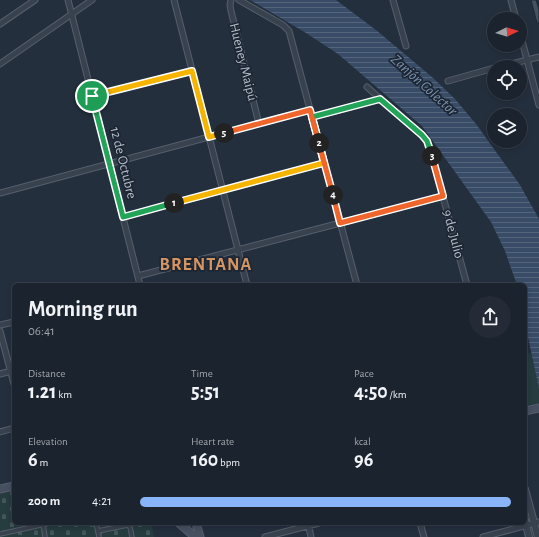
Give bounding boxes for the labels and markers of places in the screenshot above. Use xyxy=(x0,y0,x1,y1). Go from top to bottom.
pin xyxy=(75,79,109,113)
pin: 5 xyxy=(214,123,234,143)
pin: 2 xyxy=(309,133,329,153)
pin: 3 xyxy=(422,146,442,166)
pin: 4 xyxy=(323,185,343,205)
pin: 1 xyxy=(164,193,184,213)

